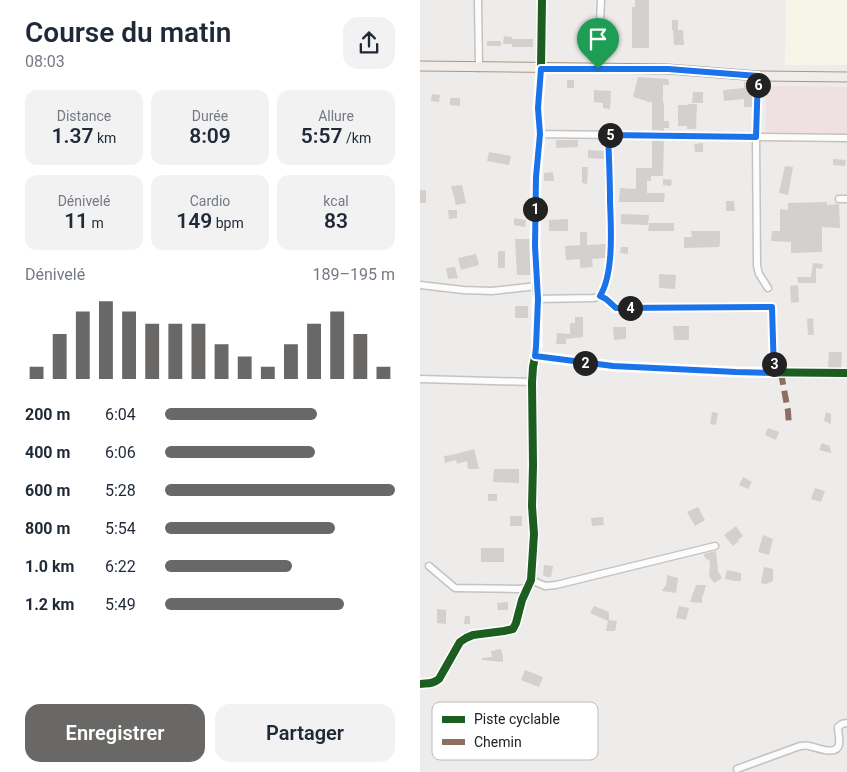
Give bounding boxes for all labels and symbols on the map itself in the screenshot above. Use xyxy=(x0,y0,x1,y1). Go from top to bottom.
pin xyxy=(577,18,619,69)
pin: 6 xyxy=(746,72,770,98)
pin: 5 xyxy=(598,122,622,148)
pin: 1 xyxy=(522,196,548,222)
pin: 4 xyxy=(618,296,642,320)
pin: 2 xyxy=(572,350,598,376)
pin: 3 xyxy=(762,352,786,376)
legend xyxy=(432,702,598,760)
text: Piste cyclable xyxy=(474,711,560,727)
text: Chemin xyxy=(474,734,522,750)

